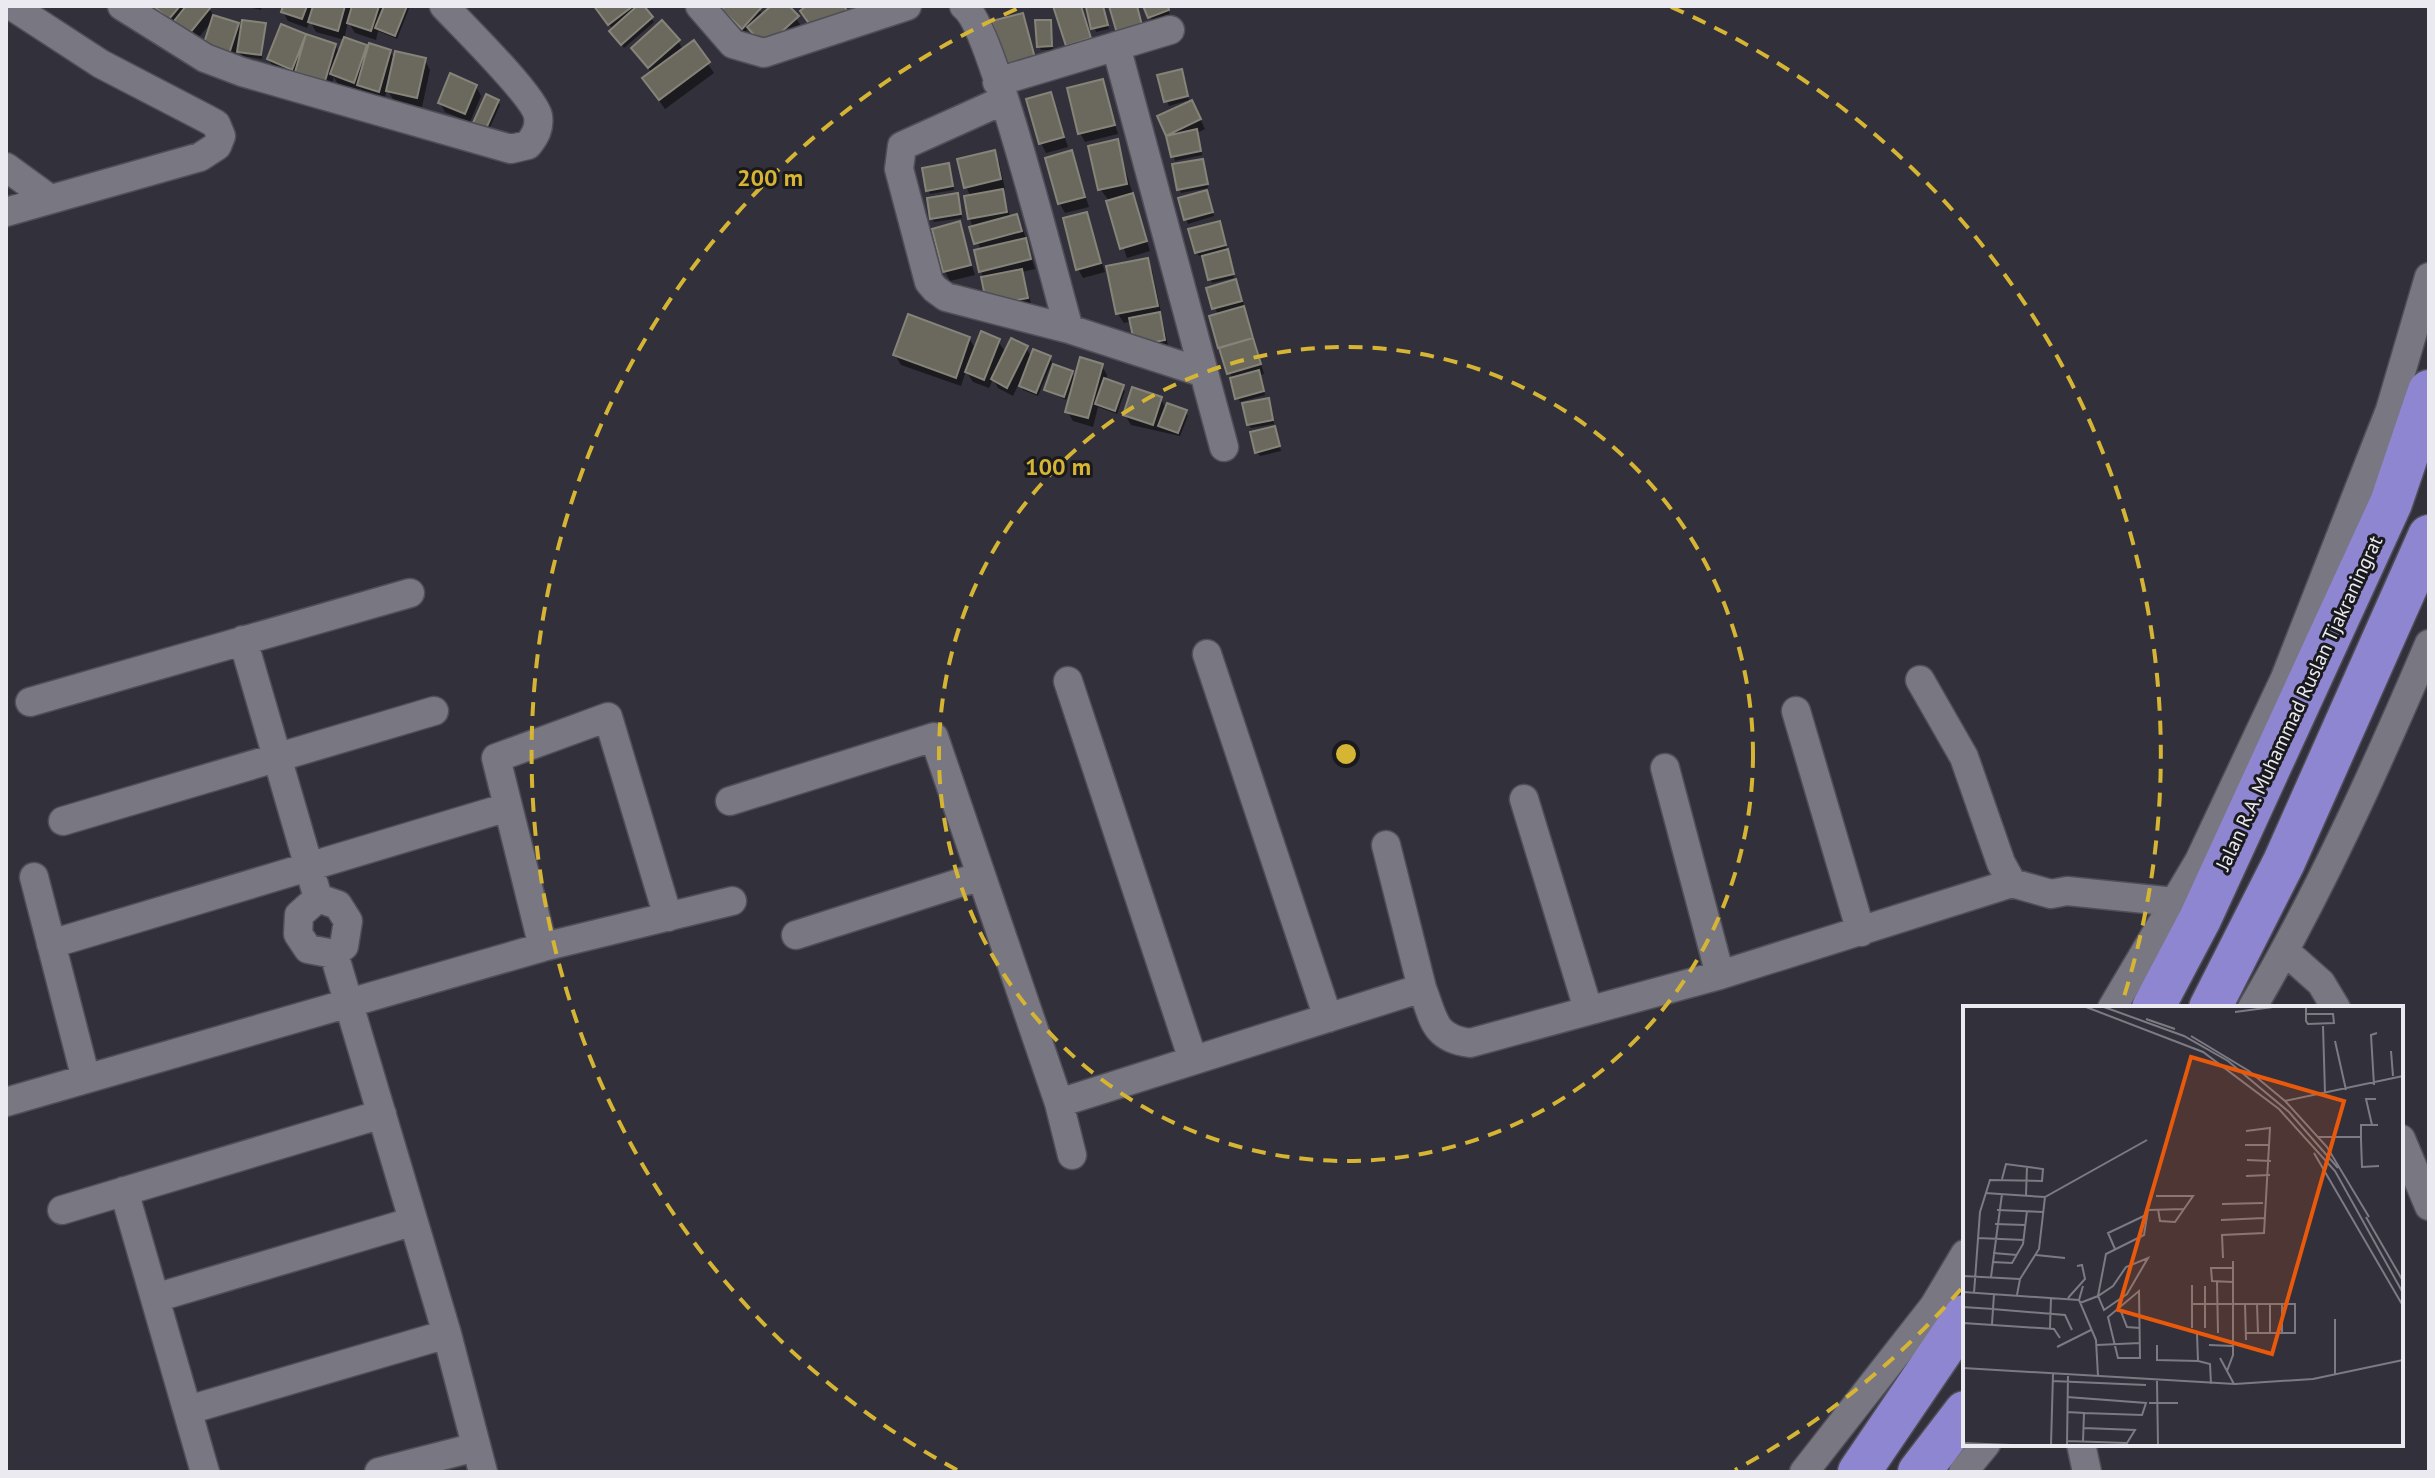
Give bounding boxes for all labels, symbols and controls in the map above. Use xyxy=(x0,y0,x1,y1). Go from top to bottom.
text: 200 m xyxy=(737,162,803,193)
text: 100 m xyxy=(1025,451,1091,482)
street label: Jalan R.A. Muhammad Ruslan Tjakraningrat xyxy=(2209,531,2388,876)
centre of rings xyxy=(1332,740,1360,768)
inset map xyxy=(1963,1006,2403,1446)

